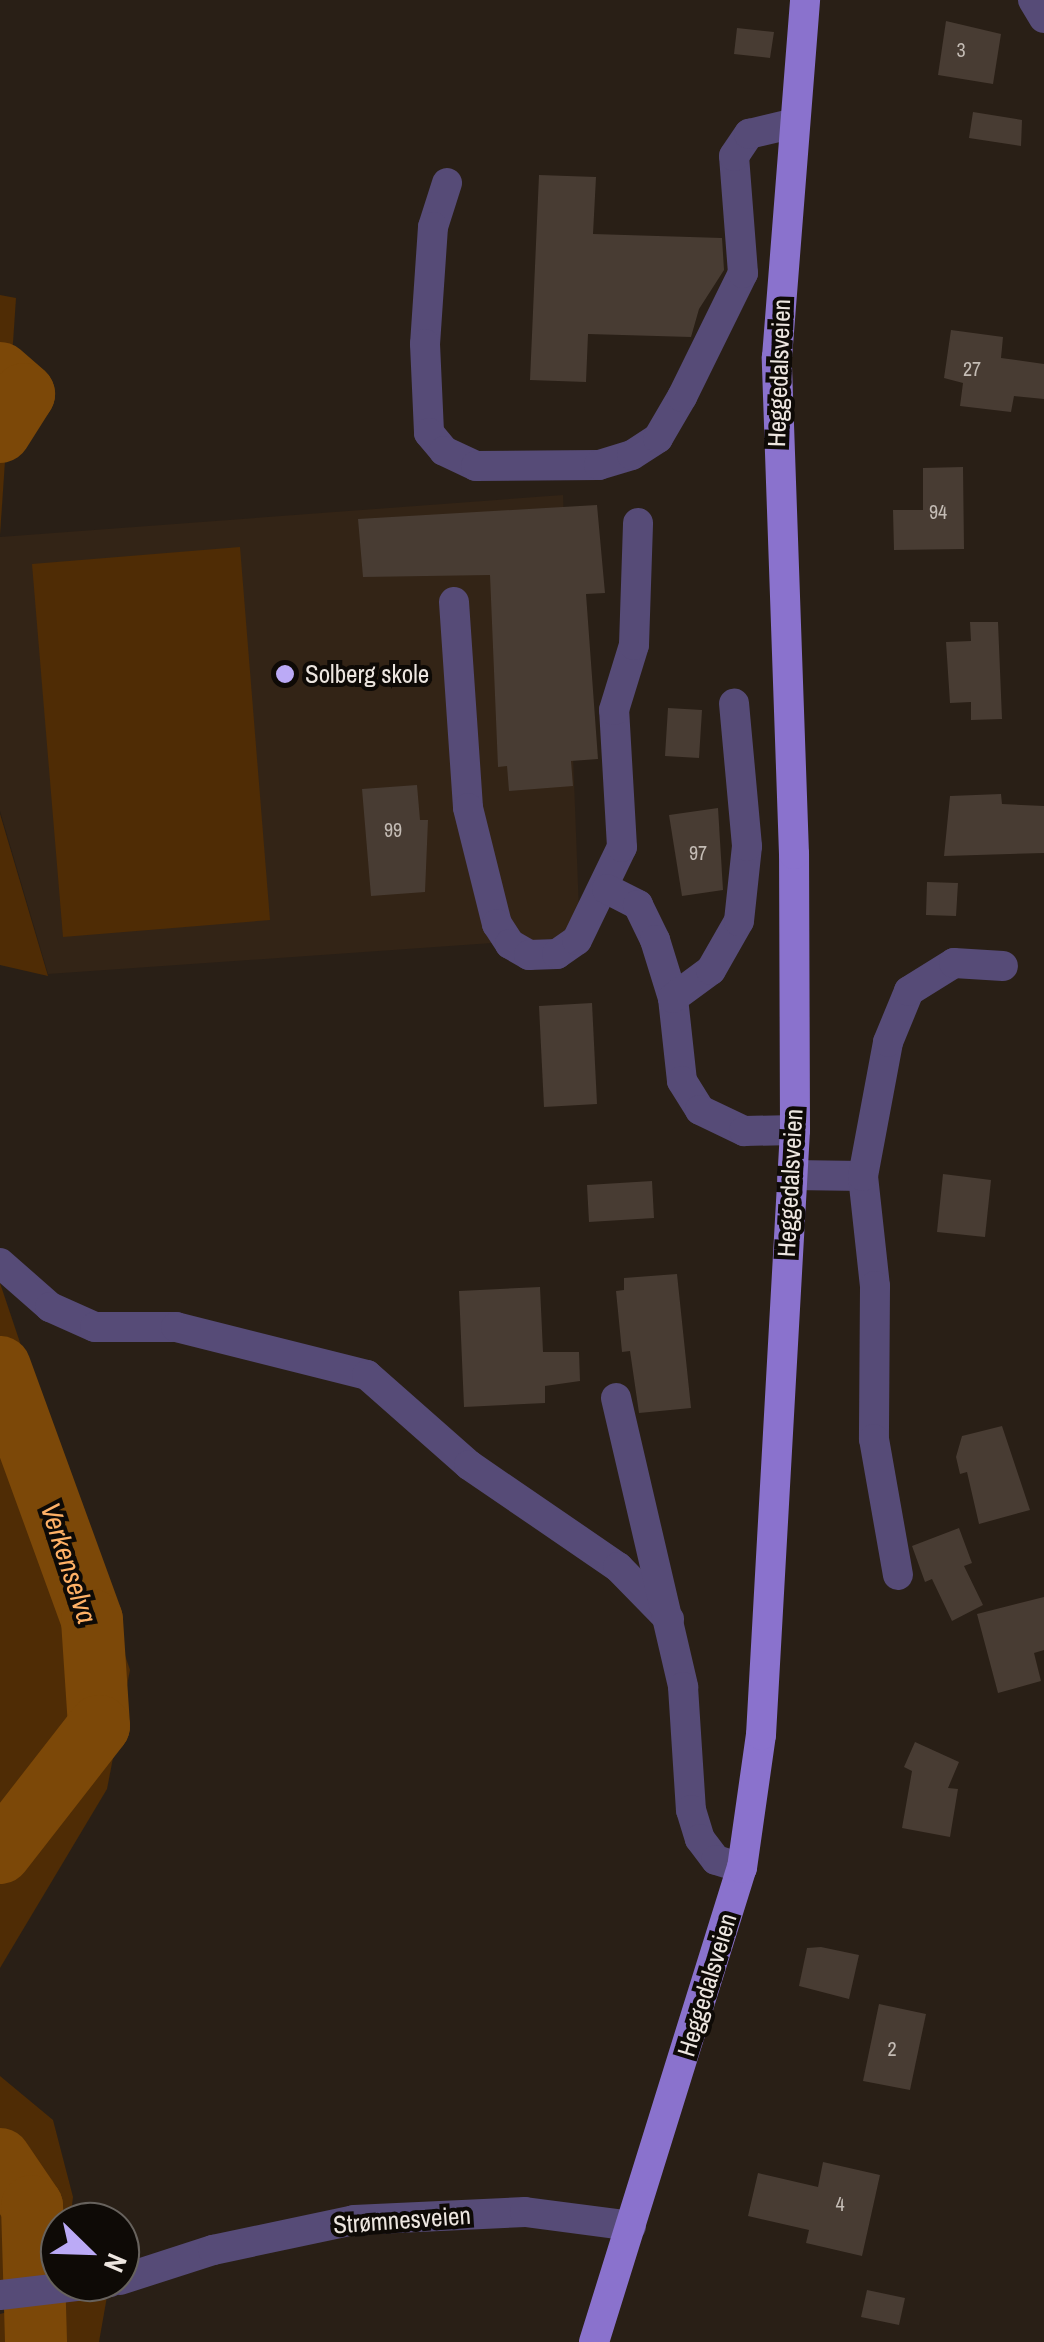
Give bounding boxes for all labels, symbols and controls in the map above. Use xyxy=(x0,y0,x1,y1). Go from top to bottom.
house number: 3 xyxy=(956,37,966,61)
street label: Heggedalsveien xyxy=(761,298,797,448)
house number: 27 xyxy=(963,356,981,380)
house number: 94 xyxy=(929,499,947,523)
place label: Solberg skole xyxy=(305,659,429,689)
marker: Solberg skole xyxy=(274,663,296,685)
house number: 99 xyxy=(384,817,402,841)
house number: 97 xyxy=(689,840,707,864)
street label: Heggedalsveien xyxy=(771,1108,809,1258)
water label: Verkenselva xyxy=(34,1498,104,1628)
street label: Heggedalsveien xyxy=(671,1910,743,2060)
house number: 2 xyxy=(887,2036,897,2060)
house number: 4 xyxy=(835,2191,845,2215)
street label: Strømnesveien xyxy=(332,2200,472,2240)
north arrow xyxy=(40,2202,140,2302)
text: N xyxy=(95,2248,137,2278)

